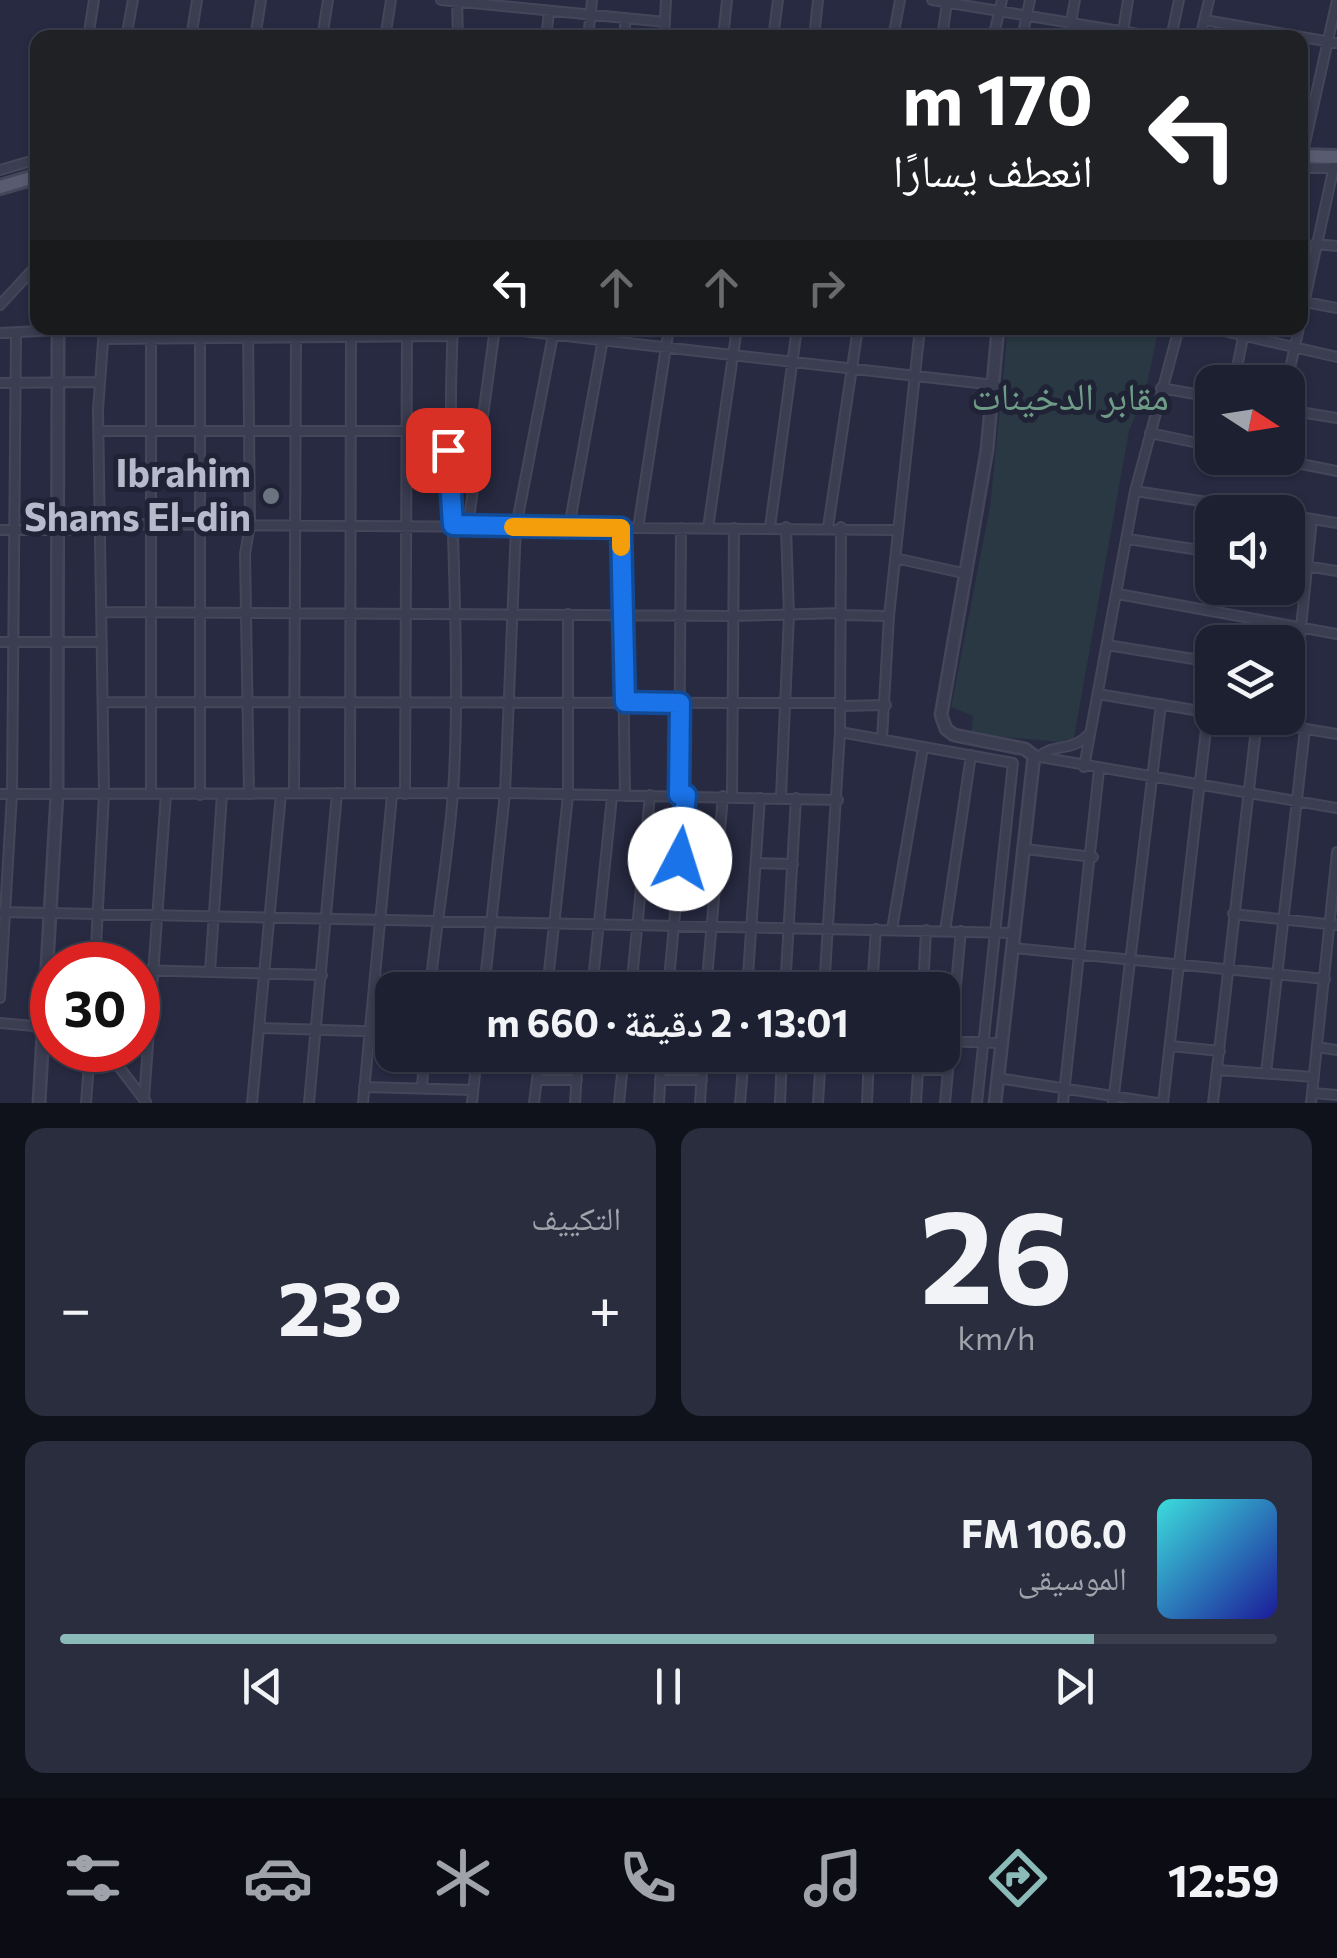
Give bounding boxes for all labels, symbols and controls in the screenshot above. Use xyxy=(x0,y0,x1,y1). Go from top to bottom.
text: 170 m xyxy=(902,54,1093,139)
icon: left xyxy=(1128,70,1258,200)
text: انعطف يسارًا xyxy=(893,141,1093,196)
icon: left xyxy=(484,260,539,315)
icon: ahead xyxy=(589,260,644,315)
icon: ahead xyxy=(694,260,749,315)
icon: right xyxy=(799,260,854,315)
north arrow xyxy=(1195,365,1305,475)
map controls xyxy=(1195,365,1305,735)
park label: مقابر الدخينات xyxy=(971,371,1169,418)
pin xyxy=(406,408,491,493)
icon: arrive xyxy=(421,423,476,478)
place label: Ibrahim Shams El-din xyxy=(24,448,251,539)
marker: Ibrahim Shams El-din xyxy=(260,485,282,507)
button: sound xyxy=(1195,495,1305,605)
button: layers xyxy=(1195,625,1305,735)
position arrow xyxy=(628,807,732,911)
speed limit sign: 30 xyxy=(30,942,160,1072)
text: 13:01 · 2 دقيقة · 660 m xyxy=(486,998,849,1045)
text: 26 xyxy=(920,1172,1073,1331)
text: التكييف xyxy=(531,1197,621,1237)
text: 23° xyxy=(278,1260,402,1351)
text: − xyxy=(60,1273,91,1340)
text: + xyxy=(589,1273,621,1340)
text: km/h xyxy=(958,1317,1035,1357)
text: 106.0 FM xyxy=(961,1509,1127,1556)
text: الموسيقى xyxy=(1017,1557,1127,1597)
icon: previous xyxy=(235,1659,290,1714)
icon: pause xyxy=(641,1659,696,1714)
icon: next xyxy=(1047,1659,1102,1714)
icon: filters xyxy=(58,1843,128,1913)
icon: car xyxy=(243,1843,313,1913)
icon: climate xyxy=(428,1843,498,1913)
icon: phone xyxy=(613,1843,683,1913)
icon: music xyxy=(798,1843,868,1913)
icon: directions xyxy=(983,1843,1053,1913)
text: 12:59 xyxy=(1168,1851,1280,1906)

